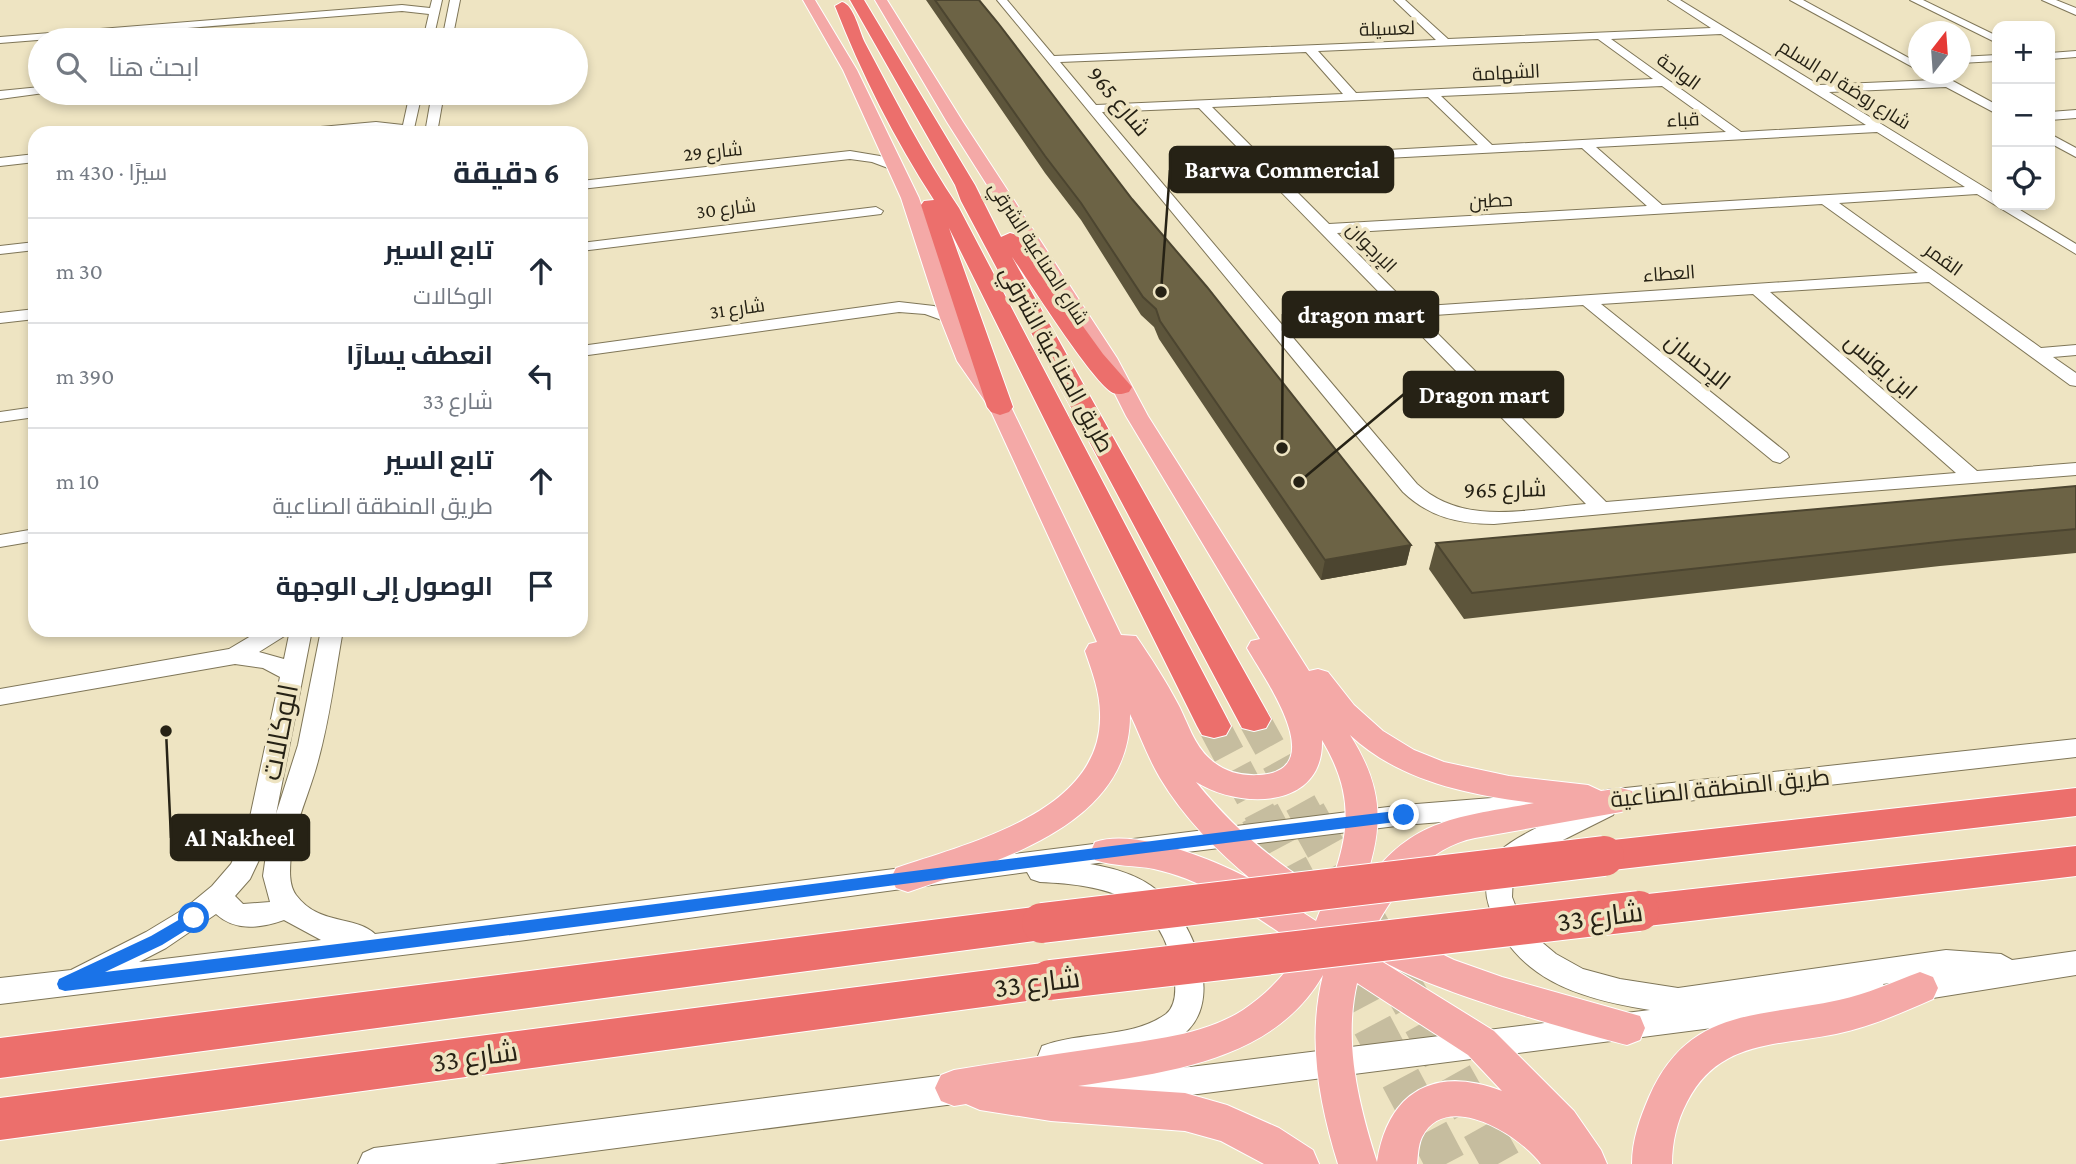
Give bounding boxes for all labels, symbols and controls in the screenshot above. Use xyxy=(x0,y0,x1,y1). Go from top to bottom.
street label: لعسيلة xyxy=(1359,17,1415,40)
north arrow xyxy=(1908,21,1971,84)
map controls xyxy=(1992,21,2055,210)
button: + xyxy=(1992,21,2055,84)
search box xyxy=(28,28,588,105)
street label: شارع روضة ام السلم xyxy=(1773,35,1915,136)
icon: search xyxy=(52,48,90,86)
street label: الواحة xyxy=(1653,49,1704,95)
text: ابحث هنا xyxy=(108,53,200,82)
street label: الشهامة xyxy=(1472,60,1541,86)
street label: شارع 965 xyxy=(1080,61,1156,143)
button: − xyxy=(1992,84,2055,147)
street label: قباء xyxy=(1666,108,1700,131)
street label: شارع 29 xyxy=(683,138,744,168)
callout: Barwa Commercial xyxy=(1170,147,1393,192)
button: locate xyxy=(1992,147,2055,210)
text: 6 دقيقة xyxy=(453,156,560,189)
text: Barwa Commercial xyxy=(1185,156,1379,183)
text: سيرًا · 430 m xyxy=(56,159,167,185)
street label: شارع الصناعية الشرقي xyxy=(981,178,1093,331)
street label: حطين xyxy=(1469,189,1513,213)
street label: شارع 30 xyxy=(695,194,758,226)
street label: الإرجوان xyxy=(1342,218,1401,277)
text: تابع السير xyxy=(385,236,493,265)
street label: القمر xyxy=(1920,238,1966,281)
icon: ahead xyxy=(522,252,560,290)
text: 30 m xyxy=(56,258,103,284)
street label: طريق الصناعية الشرقي xyxy=(991,261,1119,459)
street label: العطاء xyxy=(1642,261,1696,286)
text: الوكالات xyxy=(413,283,493,309)
callout: dragon mart xyxy=(1283,292,1438,337)
street label: شارع 31 xyxy=(708,294,767,326)
text: dragon mart xyxy=(1297,301,1425,328)
street label: الإحسان xyxy=(1659,327,1736,396)
street label: ابن يونس xyxy=(1839,328,1922,405)
text: انعطف يسارًا xyxy=(346,341,493,370)
icon: left xyxy=(522,357,560,395)
text: 390 m xyxy=(56,363,114,389)
callout: Dragon mart xyxy=(1404,372,1563,417)
text: Dragon mart xyxy=(1419,381,1550,408)
text: شارع 33 xyxy=(422,388,493,414)
text: تابع السير xyxy=(385,446,493,475)
icon: ahead xyxy=(522,462,560,500)
text: 10 m xyxy=(56,468,99,494)
street label: شارع 965 xyxy=(1463,475,1547,506)
text: طريق المنطقة الصناعية xyxy=(272,493,493,519)
icon: arrive xyxy=(522,567,560,605)
text: الوصول إلى الوجهة xyxy=(276,572,493,601)
street label: الوكالات xyxy=(255,681,304,783)
street label: طريق المنطقة الصناعية xyxy=(1609,764,1831,813)
route end xyxy=(1388,799,1419,830)
callout: Al Nakheel xyxy=(171,815,309,860)
text: Al Nakheel xyxy=(184,824,295,851)
street label: شارع 33 xyxy=(1556,896,1645,940)
route start xyxy=(178,902,209,933)
street label: شارع 33 xyxy=(993,962,1082,1006)
street label: شارع 33 xyxy=(430,1035,520,1081)

